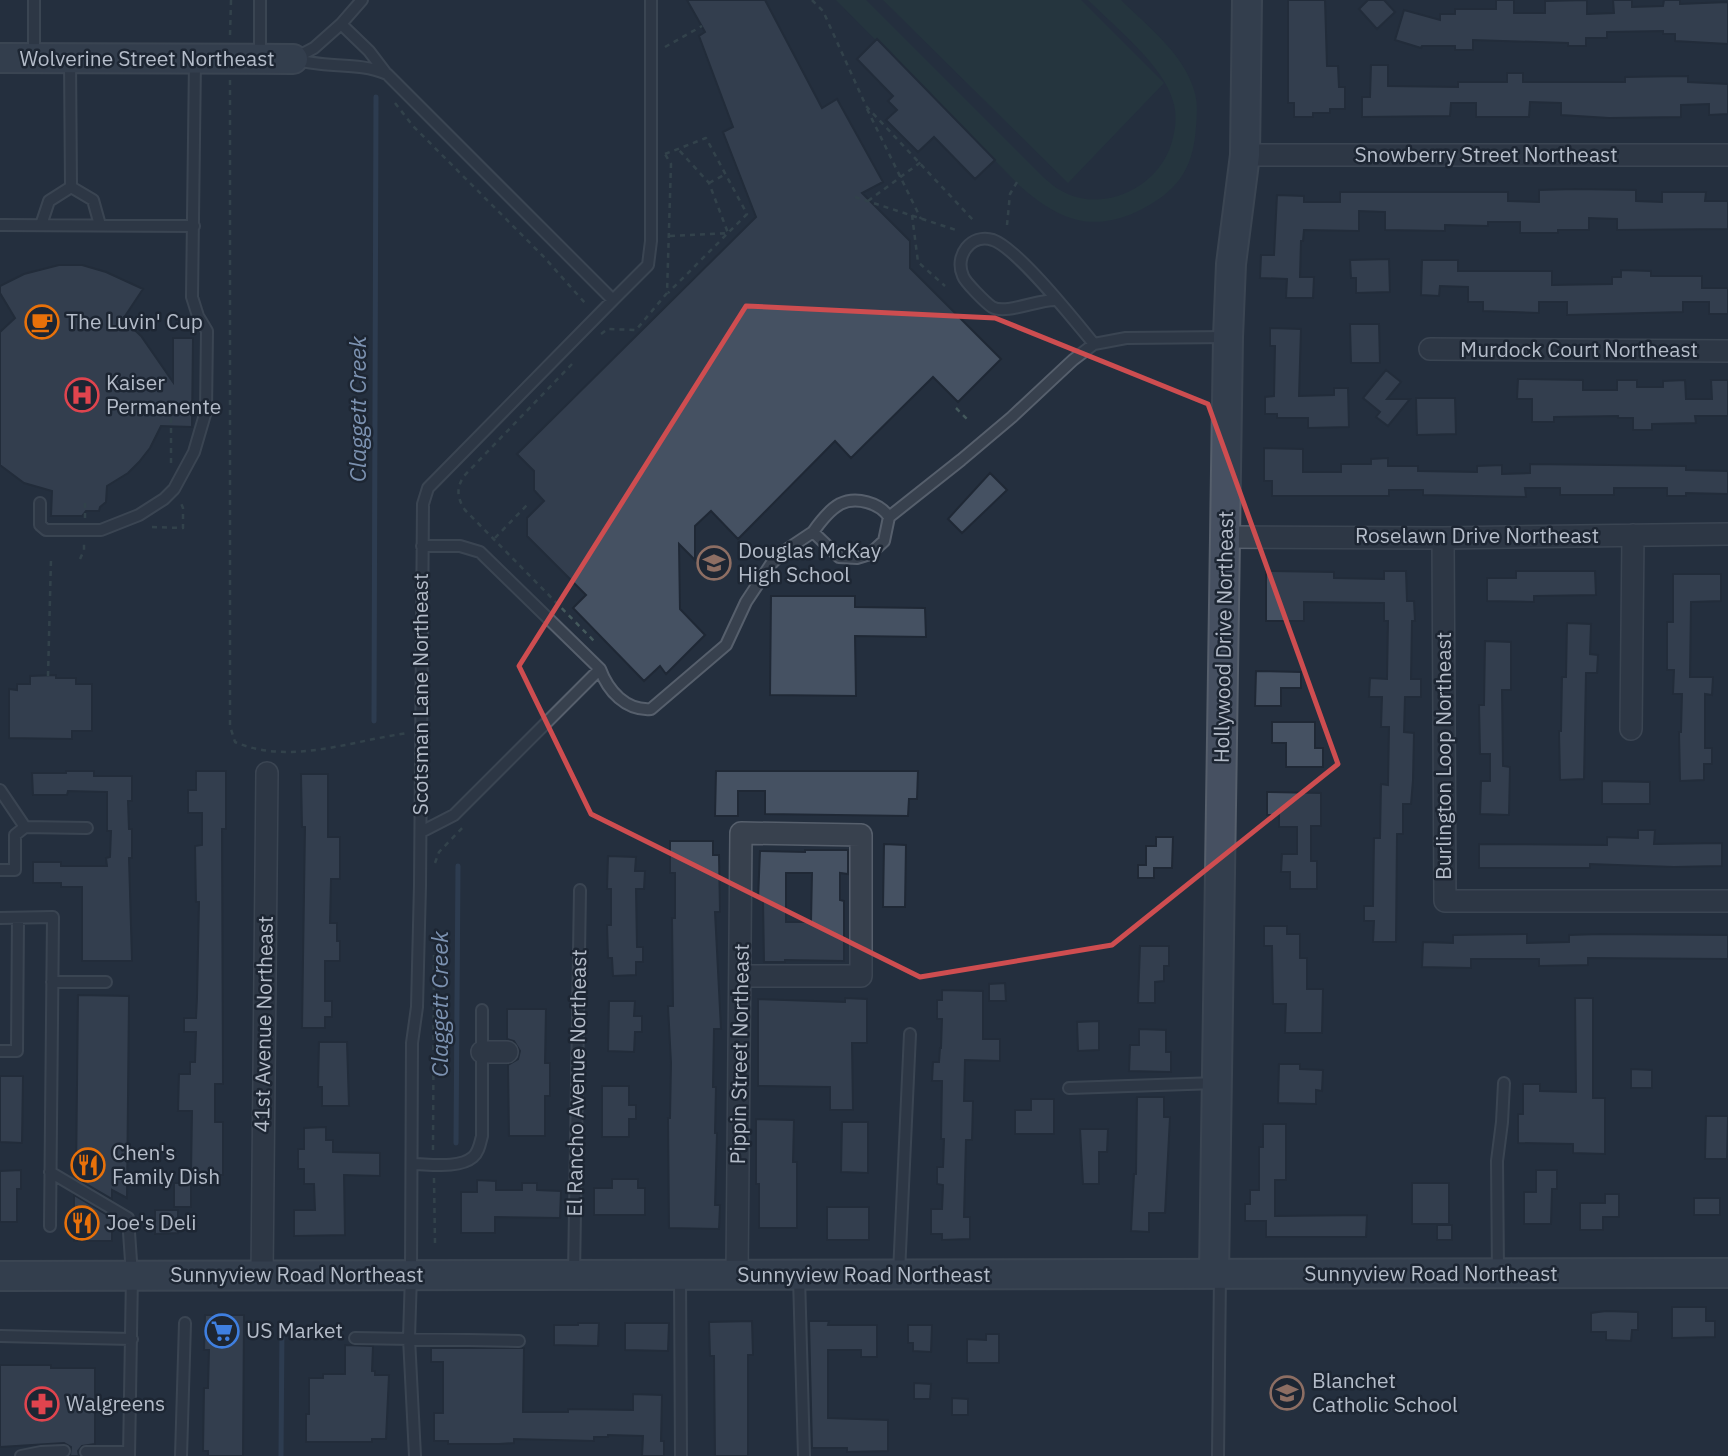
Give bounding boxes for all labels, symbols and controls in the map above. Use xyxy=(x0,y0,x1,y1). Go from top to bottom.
street label: Wolverine Street Northeast xyxy=(19,44,275,72)
street label: Snowberry Street Northeast xyxy=(1354,140,1618,168)
cafe icon: The Luvin' Cup xyxy=(23,303,61,341)
place label: The Luvin' Cup xyxy=(66,307,203,335)
water label: Claggett Creek xyxy=(342,335,372,482)
street label: Murdock Court Northeast xyxy=(1460,335,1698,363)
place label: Kaiser Permanente xyxy=(106,368,221,420)
hospital icon: Kaiser Permanente xyxy=(63,376,101,414)
street label: Hollywood Drive Northeast xyxy=(1207,511,1239,763)
street label: Roselawn Drive Northeast xyxy=(1355,521,1599,549)
place label: Douglas McKay High School xyxy=(738,536,882,588)
school or university icon: Douglas McKay High School xyxy=(695,544,733,582)
street label: Scotsman Lane Northeast xyxy=(406,573,434,815)
street label: Burlington Loop Northeast xyxy=(1429,632,1457,880)
street label: 41st Avenue Northeast xyxy=(247,915,279,1132)
water label: Claggett Creek xyxy=(424,930,454,1077)
street label: Pippin Street Northeast xyxy=(723,943,755,1165)
street label: El Rancho Avenue Northeast xyxy=(560,949,592,1217)
place label: Chen's Family Dish xyxy=(112,1138,220,1190)
restaurant icon: Chen's Family Dish xyxy=(69,1146,107,1184)
restaurant icon: Joe's Deli xyxy=(63,1204,101,1242)
place label: Joe's Deli xyxy=(106,1208,196,1236)
street label: Sunnyview Road Northeast xyxy=(1304,1259,1558,1287)
street label: Sunnyview Road Northeast xyxy=(170,1260,424,1288)
street label: Sunnyview Road Northeast xyxy=(737,1260,991,1288)
supermarket icon: US Market xyxy=(203,1312,241,1350)
place label: US Market xyxy=(246,1316,343,1344)
place label: Blanchet Catholic School xyxy=(1312,1366,1458,1418)
school or university icon: Blanchet Catholic School xyxy=(1268,1374,1306,1412)
pharmacy icon: Walgreens xyxy=(23,1385,61,1423)
place label: Walgreens xyxy=(66,1389,165,1417)

